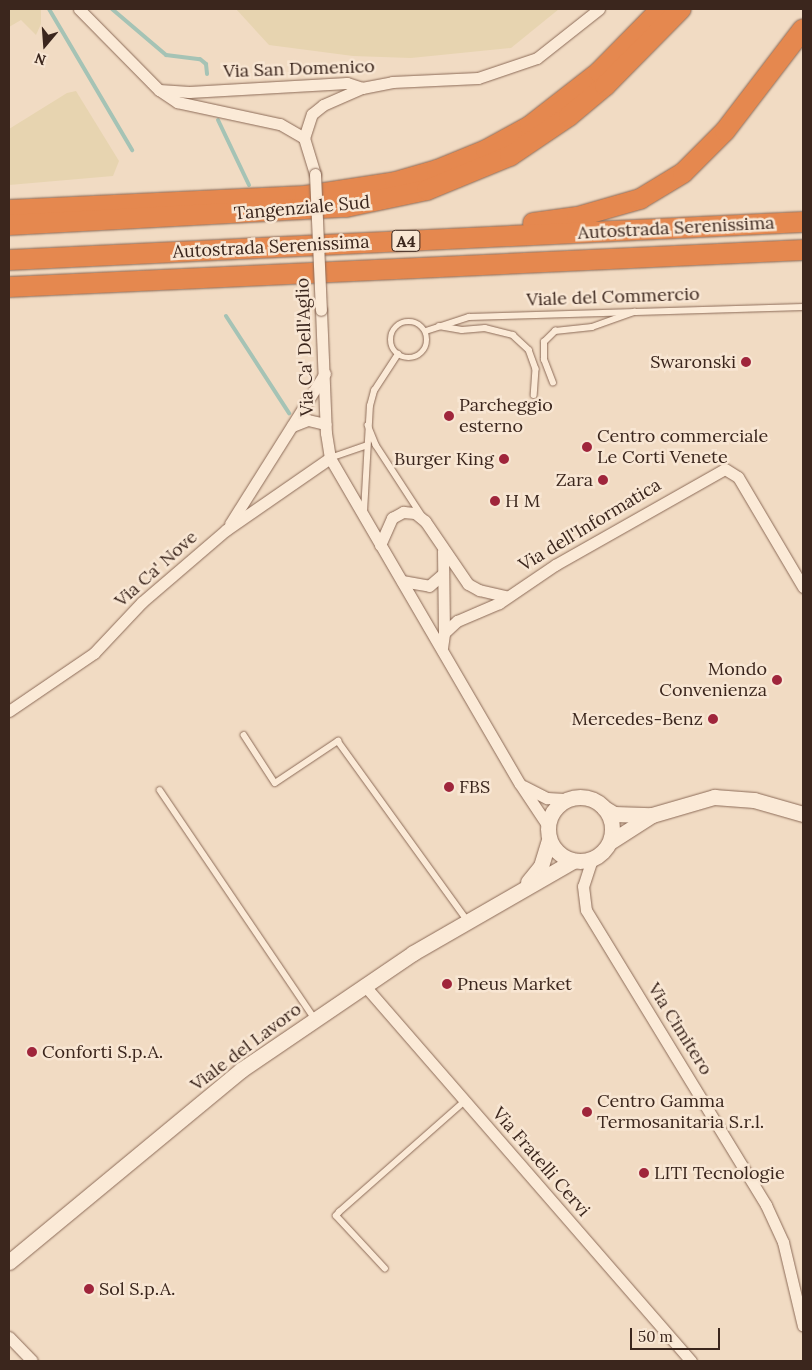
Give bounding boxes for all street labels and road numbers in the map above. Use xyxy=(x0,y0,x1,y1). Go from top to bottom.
street label: Via San Domenico xyxy=(223,56,375,82)
street label: Tangenziale Sud xyxy=(233,191,371,225)
street label: Autostrada Serenissima xyxy=(577,212,775,244)
road number: A4 xyxy=(391,228,421,255)
street label: Autostrada Serenissima xyxy=(172,231,370,263)
street label: Via Ca' Dell'Aglio xyxy=(292,277,318,417)
street label: Viale del Commercio xyxy=(526,283,700,311)
street label: Via dell'Informatica xyxy=(515,474,665,576)
street label: Via Ca' Nove xyxy=(110,526,202,612)
street label: Via Cimitero xyxy=(643,979,717,1079)
street label: Viale del Lavoro xyxy=(186,998,306,1096)
street label: Via Fratelli Cervi xyxy=(488,1103,594,1221)

